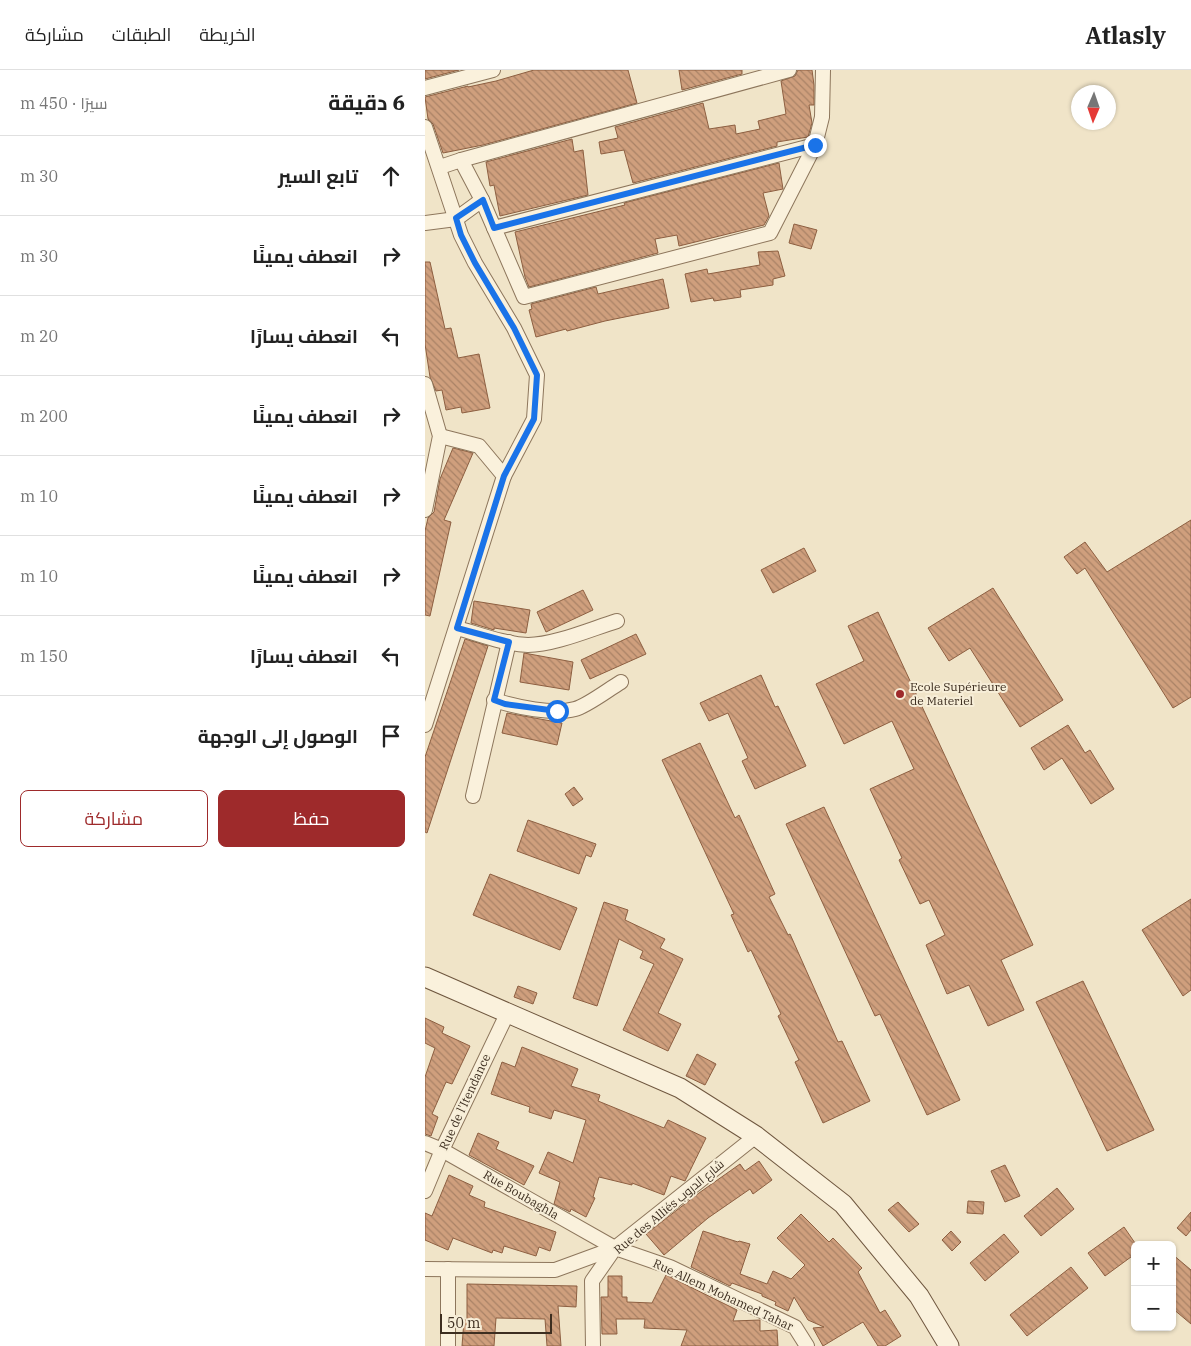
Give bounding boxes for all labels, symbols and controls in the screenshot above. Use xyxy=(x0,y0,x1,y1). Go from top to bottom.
text: Atlasly xyxy=(1085,19,1166,51)
text: مشاركة xyxy=(25,23,84,46)
text: الطبقات xyxy=(112,23,171,46)
text: الخريطة xyxy=(199,23,256,46)
north arrow xyxy=(1071,85,1116,130)
text: 6 دقيقة xyxy=(328,88,405,116)
text: سيرًا · 450 m xyxy=(20,93,107,113)
route end xyxy=(804,134,827,157)
icon: ahead xyxy=(377,162,405,190)
text: تابع السير xyxy=(278,164,358,188)
text: 30 m xyxy=(20,166,58,186)
icon: right xyxy=(377,242,405,270)
text: انعطف يمينًا xyxy=(252,244,358,268)
text: 30 m xyxy=(20,246,58,266)
icon: left xyxy=(377,322,405,350)
text: انعطف يسارًا xyxy=(250,324,358,348)
text: 20 m xyxy=(20,326,58,346)
icon: right xyxy=(377,402,405,430)
text: انعطف يمينًا xyxy=(252,404,358,428)
text: 200 m xyxy=(20,406,68,426)
icon: right xyxy=(377,482,405,510)
text: انعطف يمينًا xyxy=(252,484,358,508)
text: 10 m xyxy=(20,486,58,506)
icon: right xyxy=(377,562,405,590)
text: انعطف يمينًا xyxy=(252,564,358,588)
text: 10 m xyxy=(20,566,58,586)
icon: left xyxy=(377,642,405,670)
text: انعطف يسارًا xyxy=(250,644,358,668)
text: 150 m xyxy=(20,646,68,666)
place label: Ecole Supérieure de Materiel xyxy=(910,679,1006,708)
marker: Ecole Supérieure de Materiel xyxy=(894,688,906,700)
route start xyxy=(546,700,569,723)
icon: arrive xyxy=(377,722,405,750)
text: الوصول إلى الوجهة xyxy=(198,724,358,748)
button: مشاركة xyxy=(20,790,208,847)
button: حفظ xyxy=(218,790,405,847)
street label: Rue de l'Itendance xyxy=(436,1051,493,1152)
street label: Rue des Alliés شارع الدروب xyxy=(610,1156,728,1258)
street label: Rue Boubaghla xyxy=(481,1167,562,1222)
map controls xyxy=(1131,1241,1176,1331)
button: + xyxy=(1131,1241,1176,1286)
street label: Rue Allem Mohamed Tahar xyxy=(651,1255,796,1334)
button: − xyxy=(1131,1286,1176,1331)
scale bar xyxy=(440,1311,553,1334)
text: 50 m xyxy=(447,1314,480,1332)

